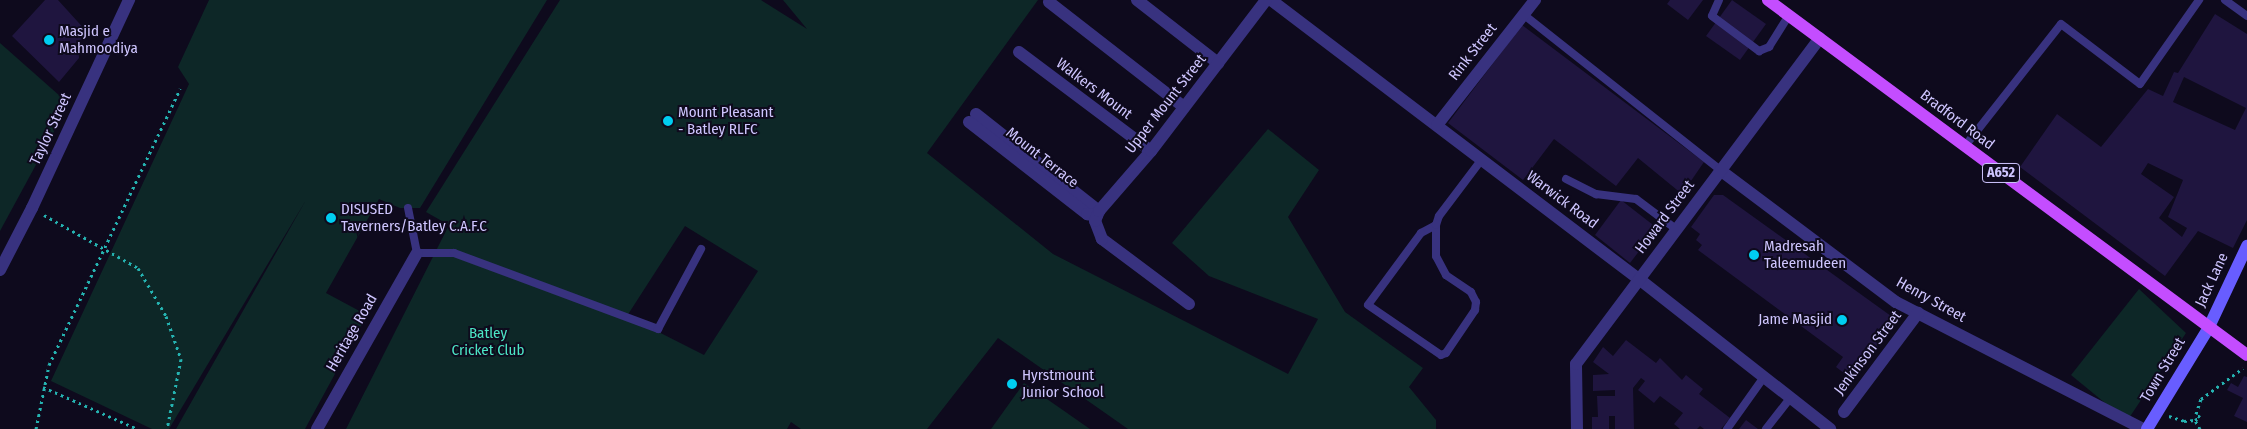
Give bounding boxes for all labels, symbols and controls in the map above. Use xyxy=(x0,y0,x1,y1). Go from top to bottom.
street label: Rink Street xyxy=(1445,20,1501,84)
place label: Masjid e Mahmoodiya xyxy=(59,22,138,57)
marker: Masjid e Mahmoodiya xyxy=(43,34,55,46)
street label: Upper Mount Street xyxy=(1122,51,1210,157)
street label: Walkers Mount xyxy=(1052,55,1136,123)
street label: Bradford Road xyxy=(1916,86,1998,154)
street label: Taylor Street xyxy=(26,90,76,168)
place label: Mount Pleasant - Batley RLFC xyxy=(678,103,773,138)
marker: Mount Pleasant - Batley RLFC xyxy=(662,115,674,127)
street label: Mount Terrace xyxy=(1002,124,1082,192)
road number: A652 xyxy=(1981,162,2021,184)
street label: Warwick Road xyxy=(1523,167,1601,233)
street label: Howard Street xyxy=(1632,177,1698,257)
place label: DISUSED Taverners/Batley C.A.F.C xyxy=(341,200,487,235)
marker: DISUSED Taverners/Batley C.A.F.C xyxy=(325,212,337,224)
place label: Madresah Taleemudeen xyxy=(1764,237,1846,272)
marker: Madresah Taleemudeen xyxy=(1748,249,1760,261)
street label: Jack Lane xyxy=(2192,250,2232,310)
street label: Henry Street xyxy=(1893,274,1969,326)
street label: Heritage Road xyxy=(323,291,381,375)
street label: Jenkinson Street xyxy=(1831,307,1905,399)
place label: Jame Masjid xyxy=(1758,311,1832,329)
marker: Jame Masjid xyxy=(1836,314,1848,326)
park label: Batley Cricket Club xyxy=(452,324,524,359)
street label: Town Street xyxy=(2137,334,2189,406)
place label: Hyrstmount Junior School xyxy=(1022,366,1104,401)
marker: Hyrstmount Junior School xyxy=(1006,378,1018,390)

